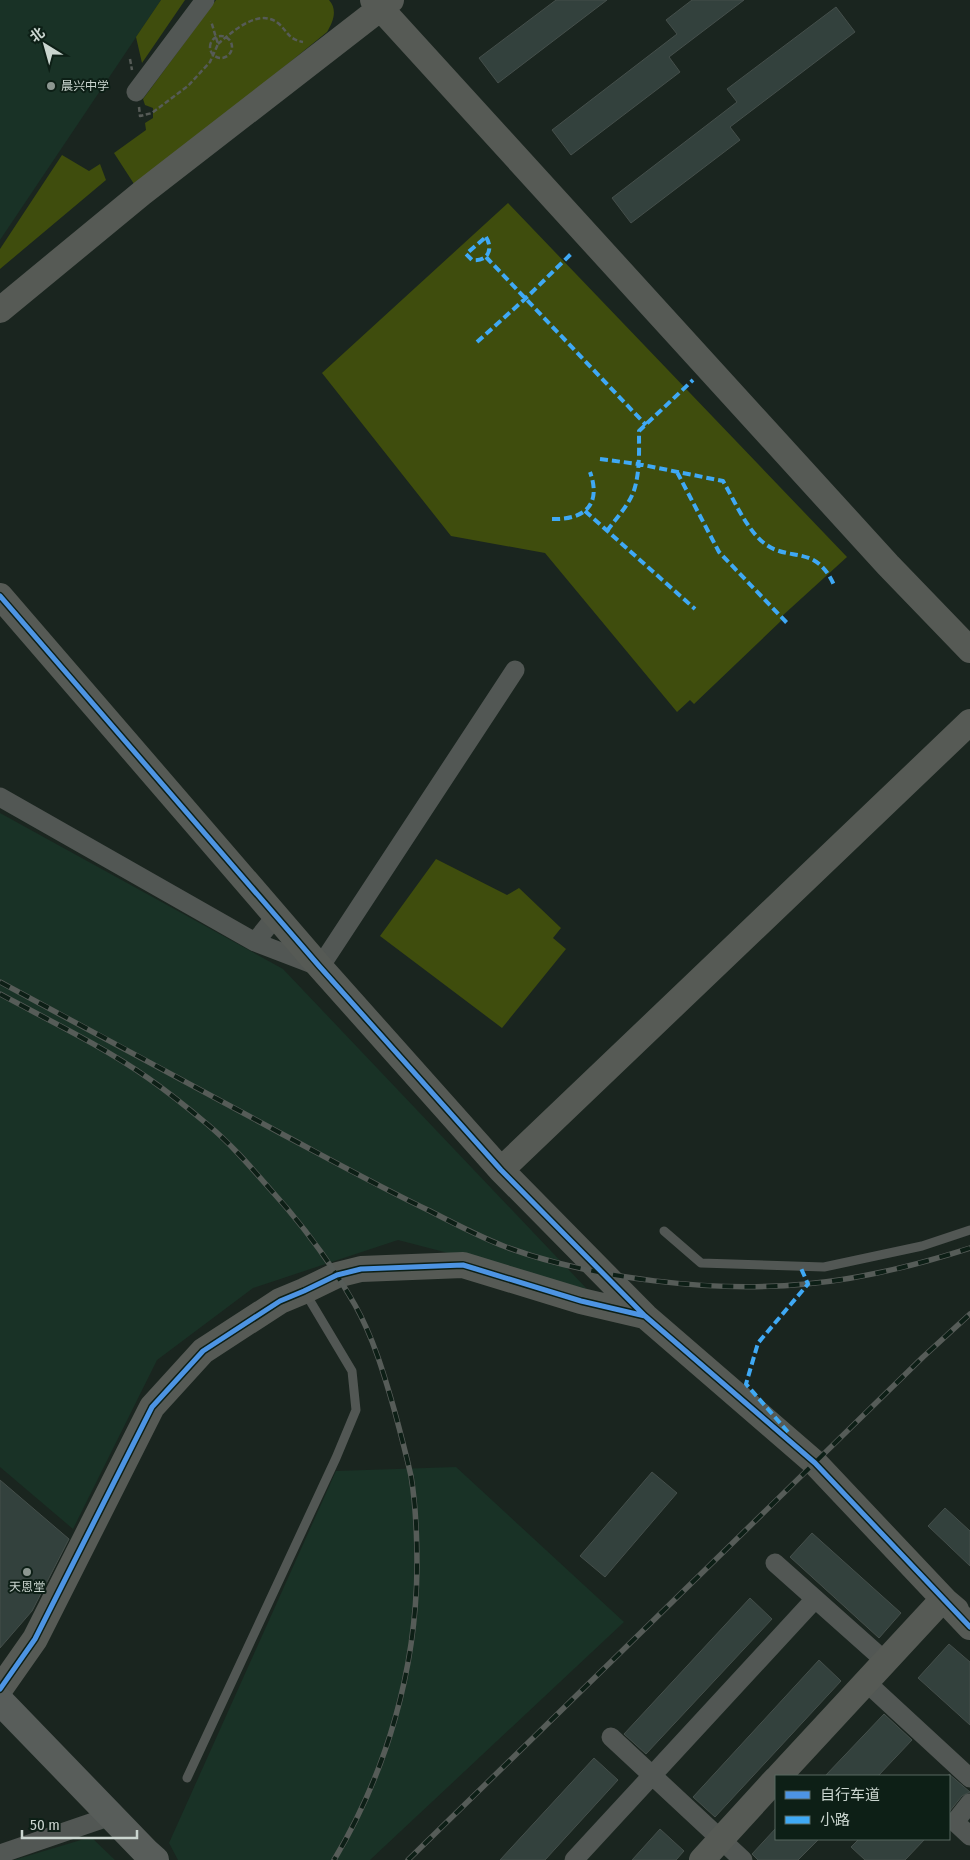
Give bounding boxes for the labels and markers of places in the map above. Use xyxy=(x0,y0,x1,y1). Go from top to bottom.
place label: 晨兴中学 xyxy=(61,79,109,93)
marker: 晨兴中学 xyxy=(45,80,57,92)
marker: 天恩堂 xyxy=(21,1566,33,1578)
place label: 天恩堂 xyxy=(9,1580,45,1594)

